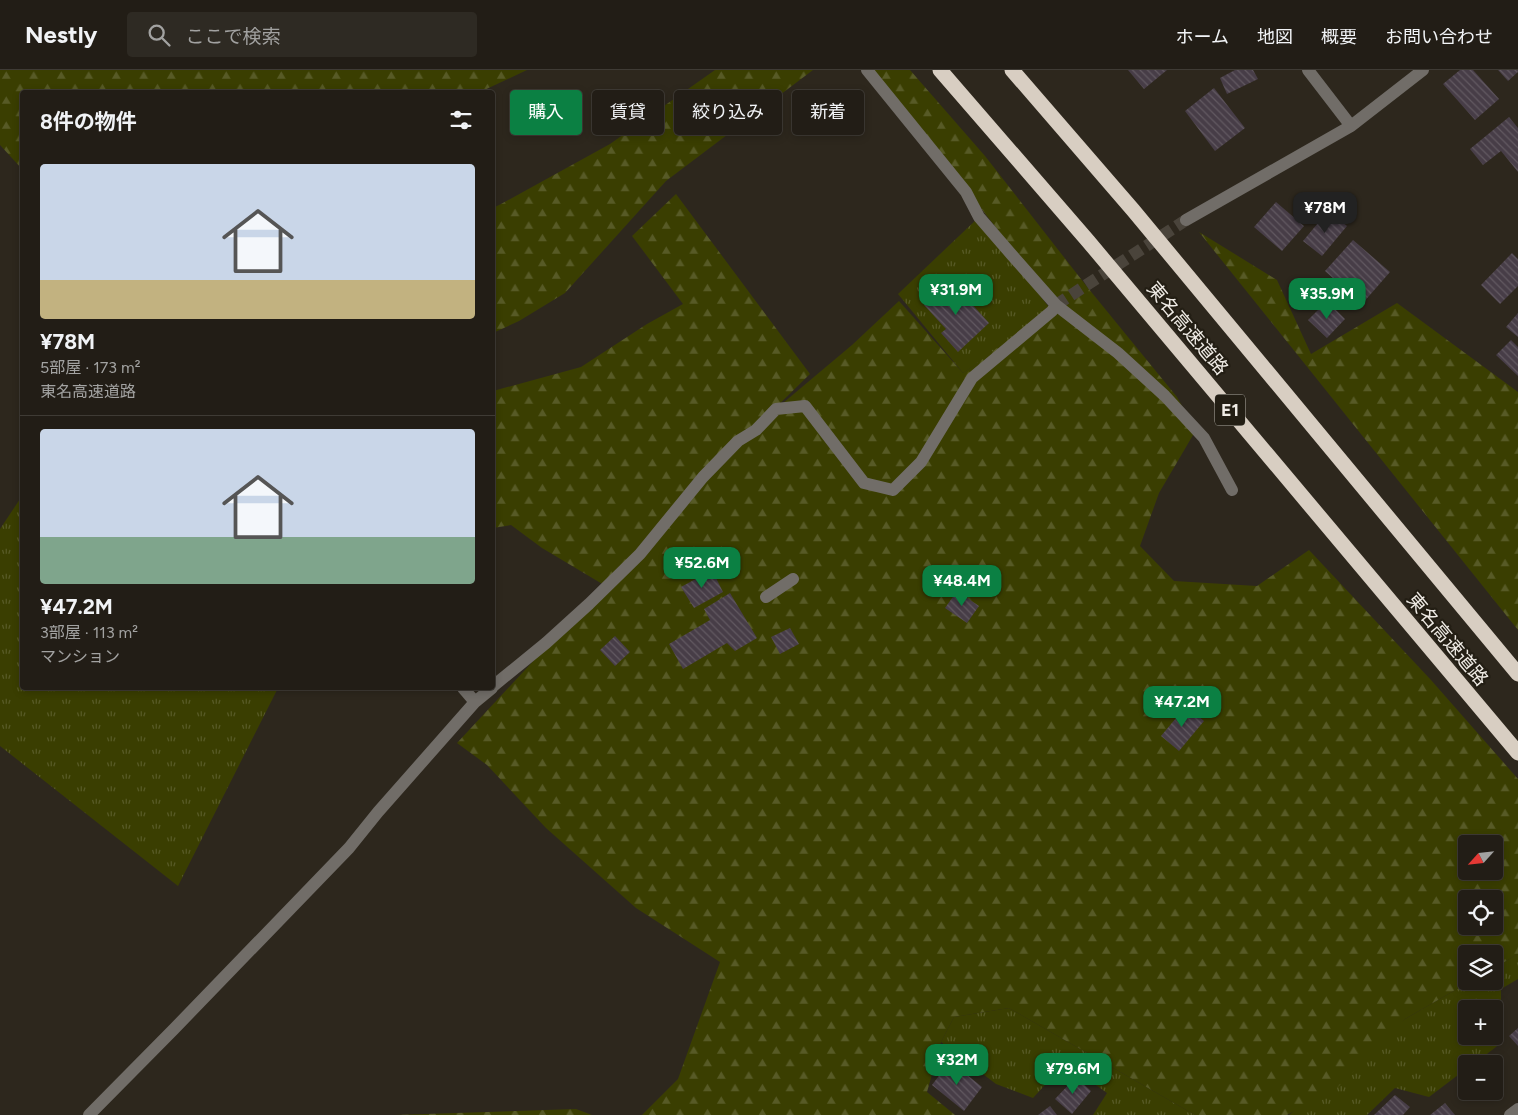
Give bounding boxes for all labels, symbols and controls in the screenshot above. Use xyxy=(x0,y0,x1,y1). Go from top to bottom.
search box xyxy=(127,12,477,57)
text: Nestly xyxy=(25,20,97,49)
icon: search xyxy=(145,21,173,49)
text: ここで検索 xyxy=(185,25,280,48)
text: ホーム xyxy=(1176,26,1229,48)
text: 地図 xyxy=(1257,26,1293,48)
text: 概要 xyxy=(1321,26,1357,48)
text: お問い合わせ xyxy=(1385,26,1493,48)
chip: 購入 xyxy=(510,90,582,135)
chip: 賃貸 xyxy=(592,90,664,135)
chip: 絞り込み xyxy=(674,90,782,135)
chip: 新着 xyxy=(792,90,864,135)
icon: filters xyxy=(447,106,475,134)
text: 8件の物件 xyxy=(40,109,137,134)
pin: ¥78M xyxy=(1295,191,1355,234)
icon: home xyxy=(213,196,303,286)
text: ¥78M xyxy=(1304,198,1346,217)
pin: ¥31.9M xyxy=(915,274,997,316)
street label: 東名高速道路 xyxy=(1142,277,1233,379)
pin: ¥35.9M xyxy=(1286,278,1368,320)
text: ¥31.9M xyxy=(930,280,982,299)
text: ¥35.9M xyxy=(1300,284,1354,303)
text: ¥78M xyxy=(40,329,95,354)
text: 5部屋 · 173 m² xyxy=(40,358,140,377)
text: 東名高速道路 xyxy=(40,382,136,401)
road number: E1 xyxy=(1215,394,1245,426)
icon: home xyxy=(213,462,303,552)
pin: ¥52.6M xyxy=(661,546,743,589)
text: ¥52.6M xyxy=(674,553,730,572)
pin: ¥48.4M xyxy=(921,564,1003,607)
text: ¥48.4M xyxy=(933,571,991,590)
street label: 東名高速道路 xyxy=(1402,588,1493,690)
text: ¥47.2M xyxy=(40,594,113,619)
text: 3部屋 · 113 m² xyxy=(40,623,138,642)
text: マンション xyxy=(40,647,120,666)
pin: ¥47.2M xyxy=(1141,686,1223,728)
text: ¥47.2M xyxy=(1154,692,1210,711)
north arrow xyxy=(1458,835,1502,880)
map controls xyxy=(1458,835,1503,1100)
button: locate xyxy=(1458,890,1503,935)
button: layers xyxy=(1458,945,1503,990)
button: + xyxy=(1458,1000,1503,1045)
pin: ¥32M xyxy=(927,1044,987,1086)
text: ¥32M xyxy=(936,1050,978,1069)
pin: ¥79.6M xyxy=(1032,1052,1114,1095)
button: − xyxy=(1458,1055,1503,1100)
text: ¥79.6M xyxy=(1046,1059,1100,1078)

